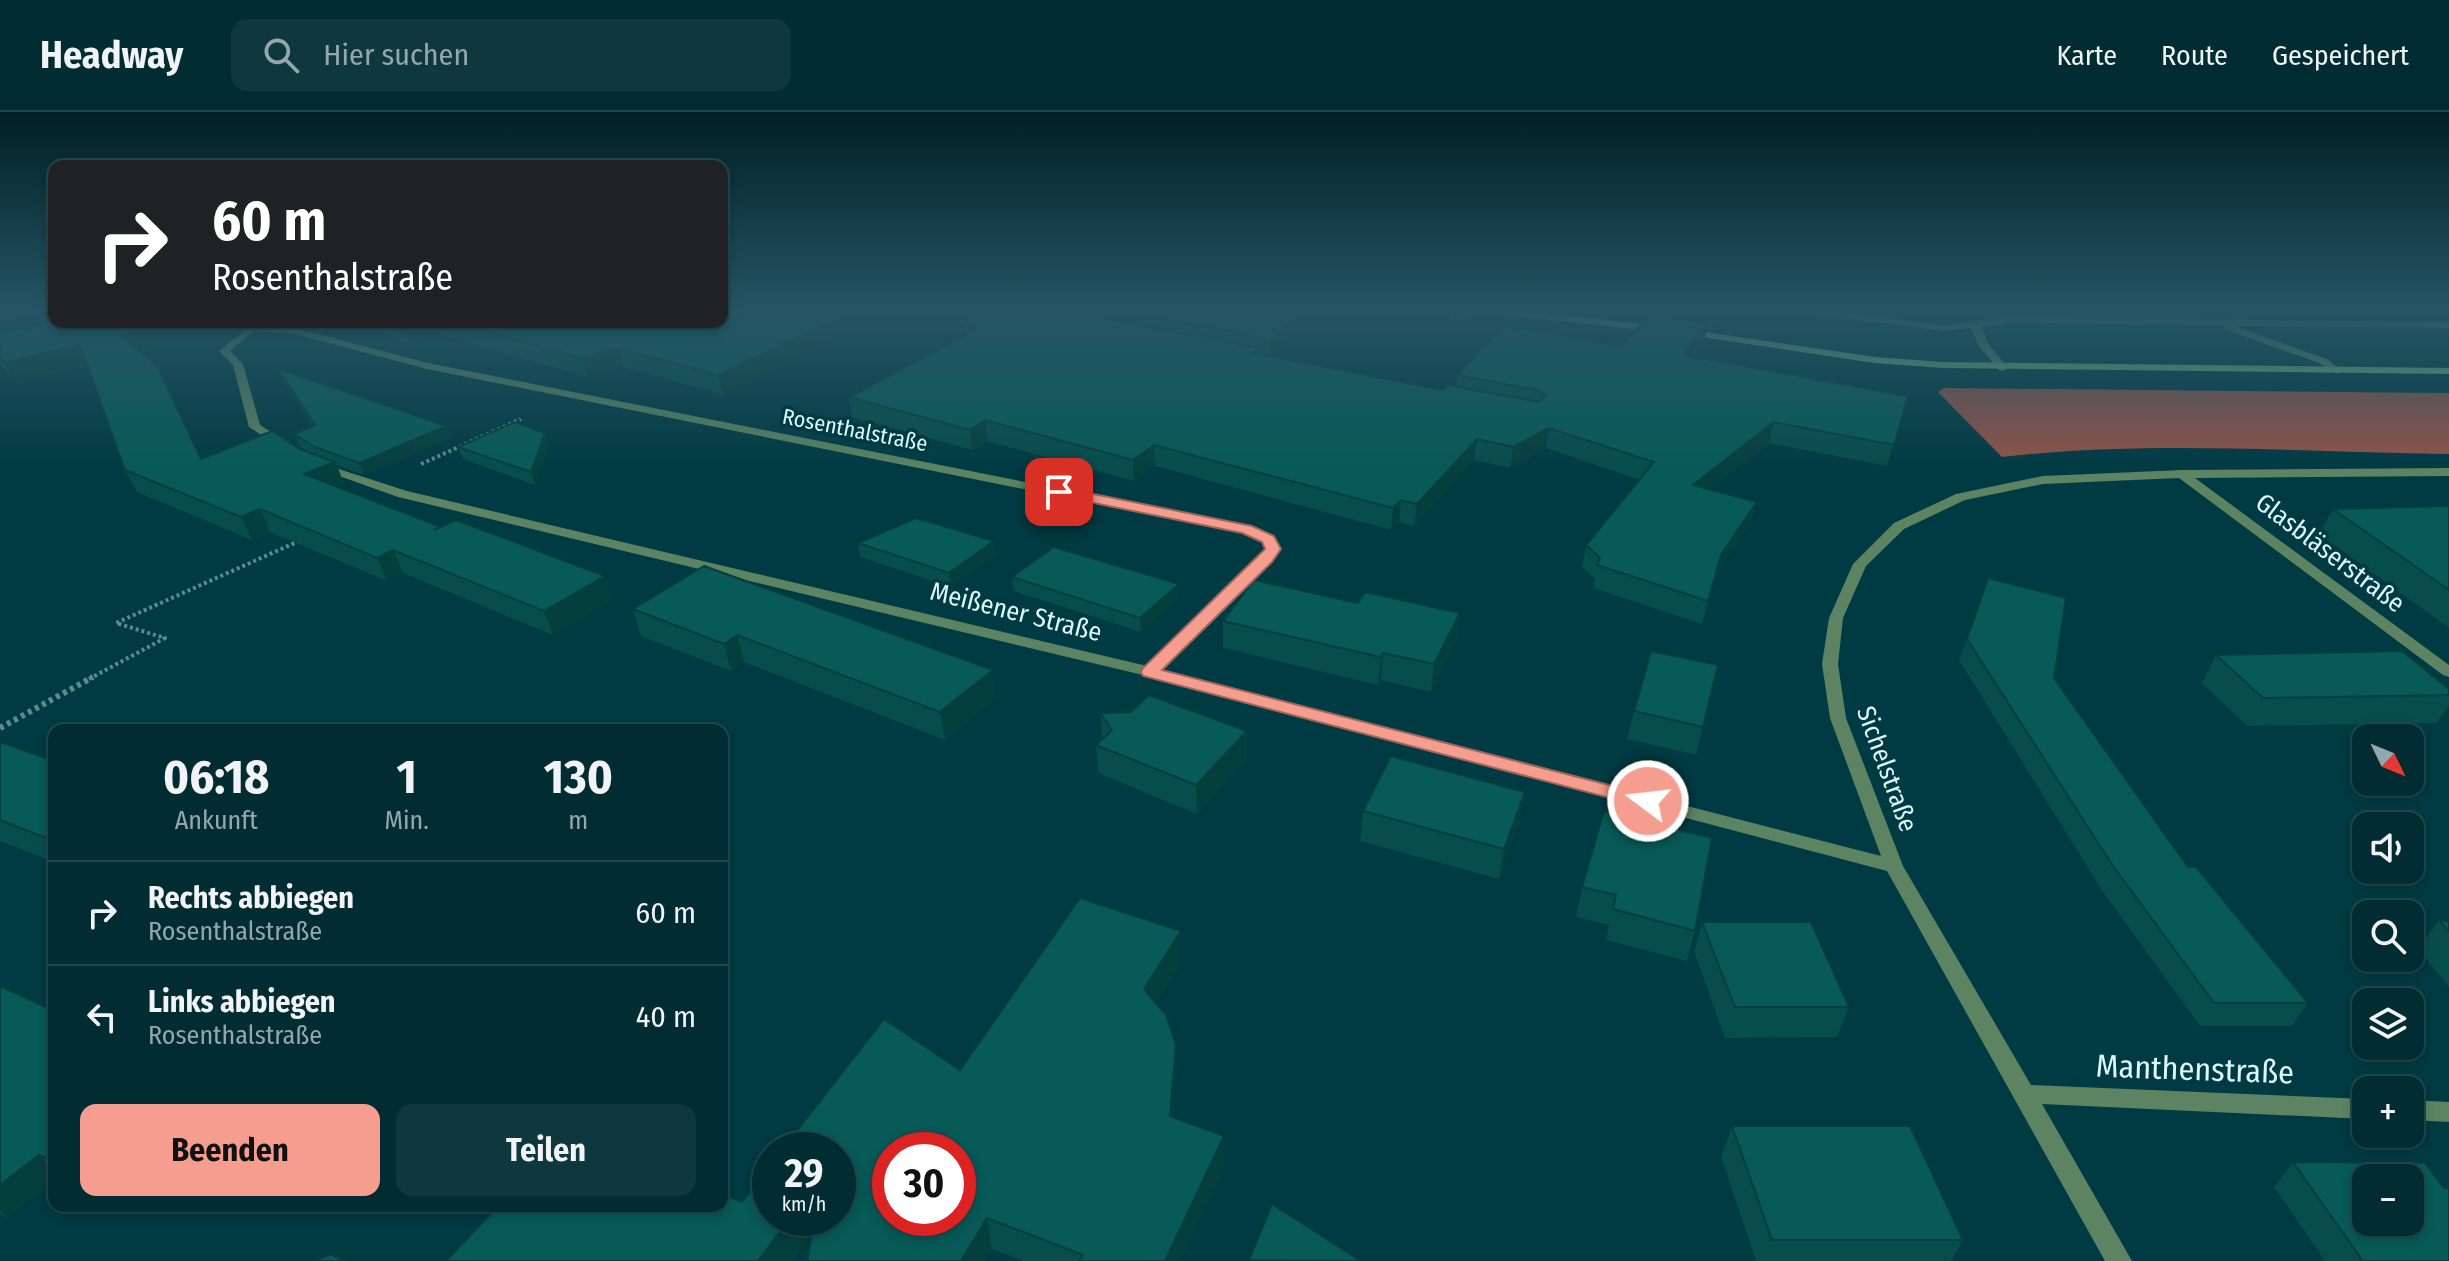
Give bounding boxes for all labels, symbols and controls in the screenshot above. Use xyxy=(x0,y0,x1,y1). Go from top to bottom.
search box xyxy=(231,19,791,91)
text: Headway xyxy=(40,32,183,78)
icon: search xyxy=(259,33,303,77)
text: Hier suchen xyxy=(323,37,469,73)
text: Karte xyxy=(2056,39,2117,72)
text: Route xyxy=(2161,39,2228,72)
text: Gespeichert xyxy=(2272,39,2409,72)
text: 60 m xyxy=(212,188,326,255)
icon: right xyxy=(80,192,184,296)
text: Rosenthalstraße xyxy=(212,256,453,300)
street label: Rosenthalstraße xyxy=(780,403,930,457)
pin xyxy=(1025,458,1093,526)
icon: arrive xyxy=(1037,470,1081,514)
street label: Glasbläserstraße xyxy=(2249,487,2411,619)
street label: Meißener Straße xyxy=(927,576,1105,648)
street label: Sichelstraße xyxy=(1850,702,1924,836)
north arrow xyxy=(2352,724,2424,796)
map controls xyxy=(2352,724,2424,1236)
text: 06:18 xyxy=(163,748,269,806)
text: 1 xyxy=(396,748,417,806)
text: 130 xyxy=(544,748,613,806)
position arrow xyxy=(1606,759,1690,843)
text: Ankunft xyxy=(175,805,258,836)
text: Min. xyxy=(384,805,429,836)
text: m xyxy=(568,805,588,836)
button: sound xyxy=(2352,812,2424,884)
text: Rechts abbiegen xyxy=(148,880,354,916)
icon: right xyxy=(80,891,124,935)
text: 60 m xyxy=(635,895,696,931)
button: search xyxy=(2352,900,2424,972)
text: Rosenthalstraße xyxy=(148,916,322,947)
text: Links abbiegen xyxy=(148,984,336,1020)
button: layers xyxy=(2352,988,2424,1060)
icon: left xyxy=(80,995,124,1039)
text: 40 m xyxy=(636,999,696,1035)
text: Rosenthalstraße xyxy=(148,1020,322,1051)
street label: Manthenstraße xyxy=(2095,1047,2295,1091)
button: + xyxy=(2352,1076,2424,1148)
button: Beenden xyxy=(80,1104,380,1196)
button: Teilen xyxy=(396,1104,696,1196)
speed limit sign: 30 xyxy=(872,1132,976,1236)
text: 29 xyxy=(784,1150,823,1198)
button: − xyxy=(2352,1164,2424,1236)
text: km/h xyxy=(782,1192,826,1216)

